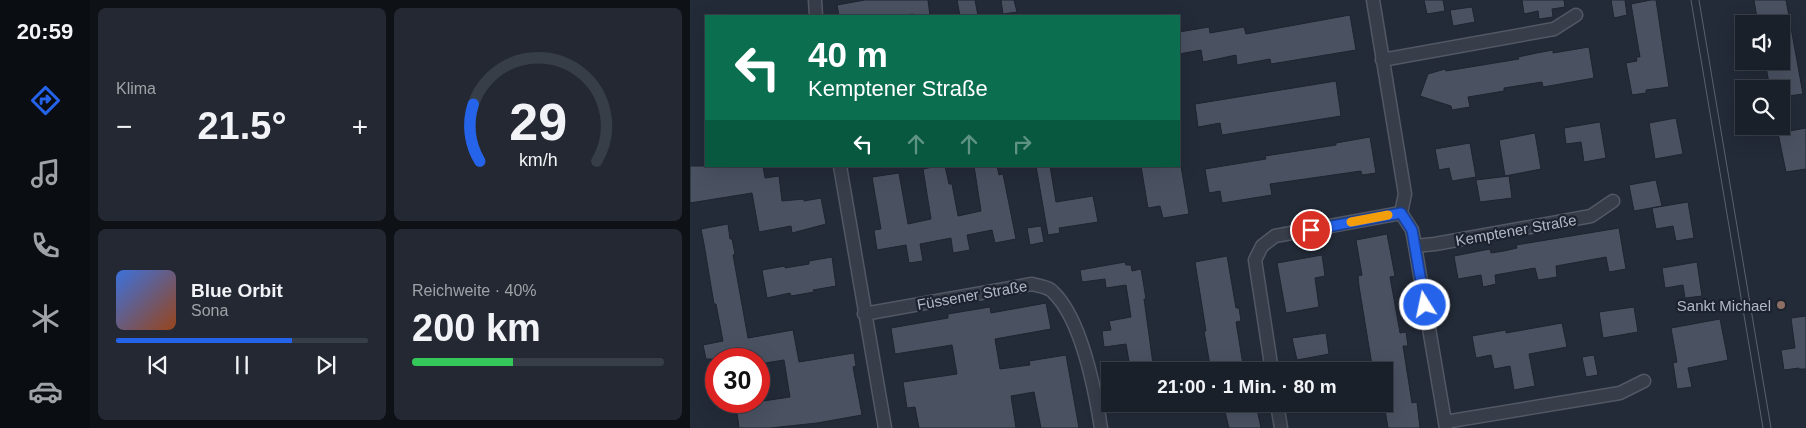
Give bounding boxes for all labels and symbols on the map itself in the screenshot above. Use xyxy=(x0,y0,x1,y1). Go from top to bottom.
pin xyxy=(1290,209,1332,251)
street label: Kemptener Straße xyxy=(1454,211,1578,249)
street label: Füssener Straße xyxy=(916,277,1028,313)
position arrow xyxy=(1398,278,1450,330)
place label: Sankt Michael xyxy=(1677,297,1771,314)
marker: Sankt Michael xyxy=(1775,299,1787,311)
speed limit sign: 30 xyxy=(705,348,770,413)

